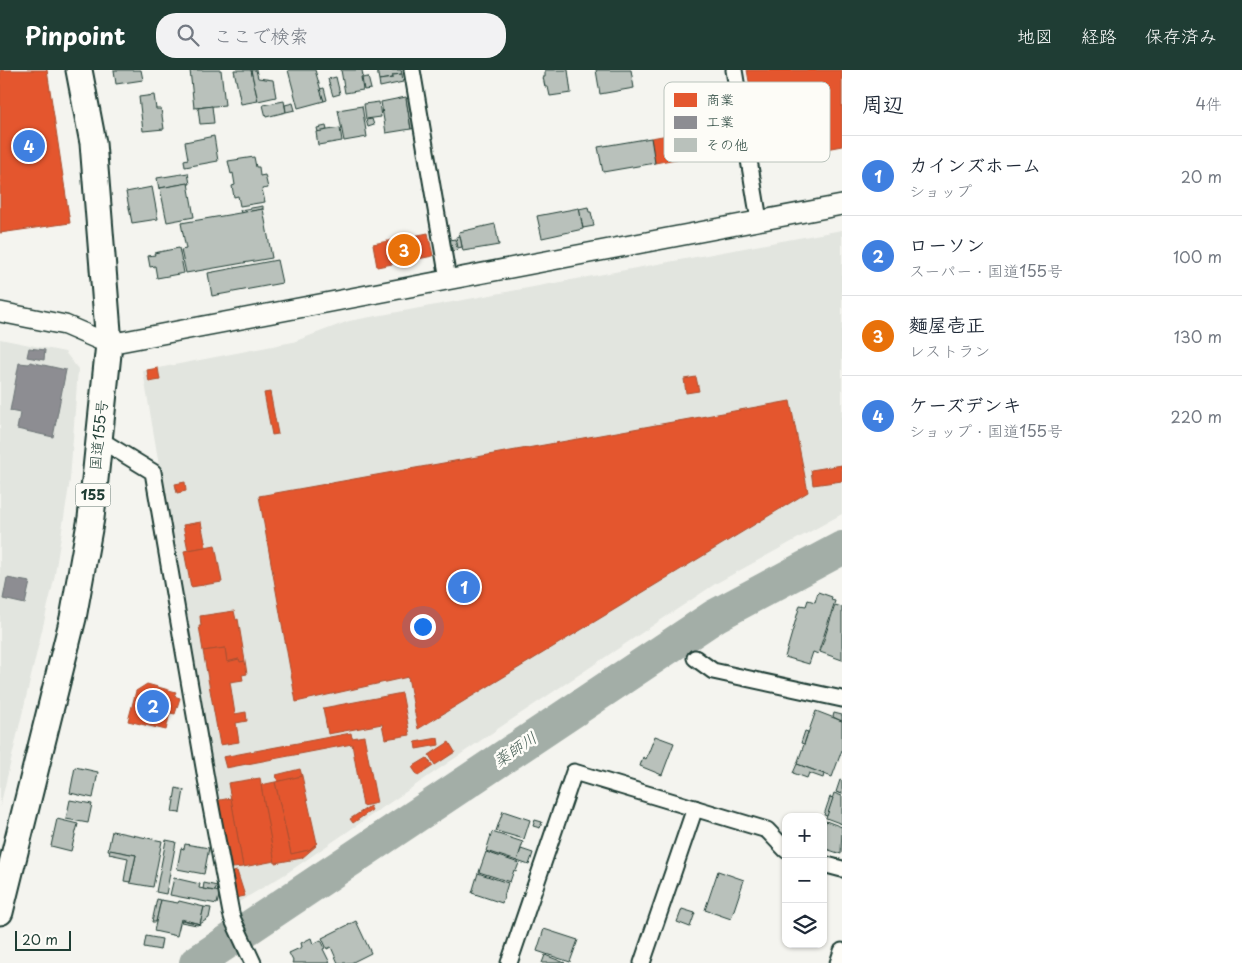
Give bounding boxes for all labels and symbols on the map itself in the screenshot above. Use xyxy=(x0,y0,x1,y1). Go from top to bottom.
legend xyxy=(664,82,830,162)
text: 商業 xyxy=(706,89,734,110)
text: 工業 xyxy=(706,111,734,132)
pin: 4 xyxy=(13,127,45,165)
text: その他 xyxy=(706,134,748,155)
pin: 3 xyxy=(388,231,420,269)
street label: 国道155号 xyxy=(82,398,113,471)
road number: 155 xyxy=(76,484,110,506)
pin: 1 xyxy=(448,568,480,606)
your location xyxy=(410,614,436,640)
pin: 2 xyxy=(137,687,169,725)
water label: 薬師川 xyxy=(488,725,541,772)
scale bar xyxy=(15,928,71,951)

